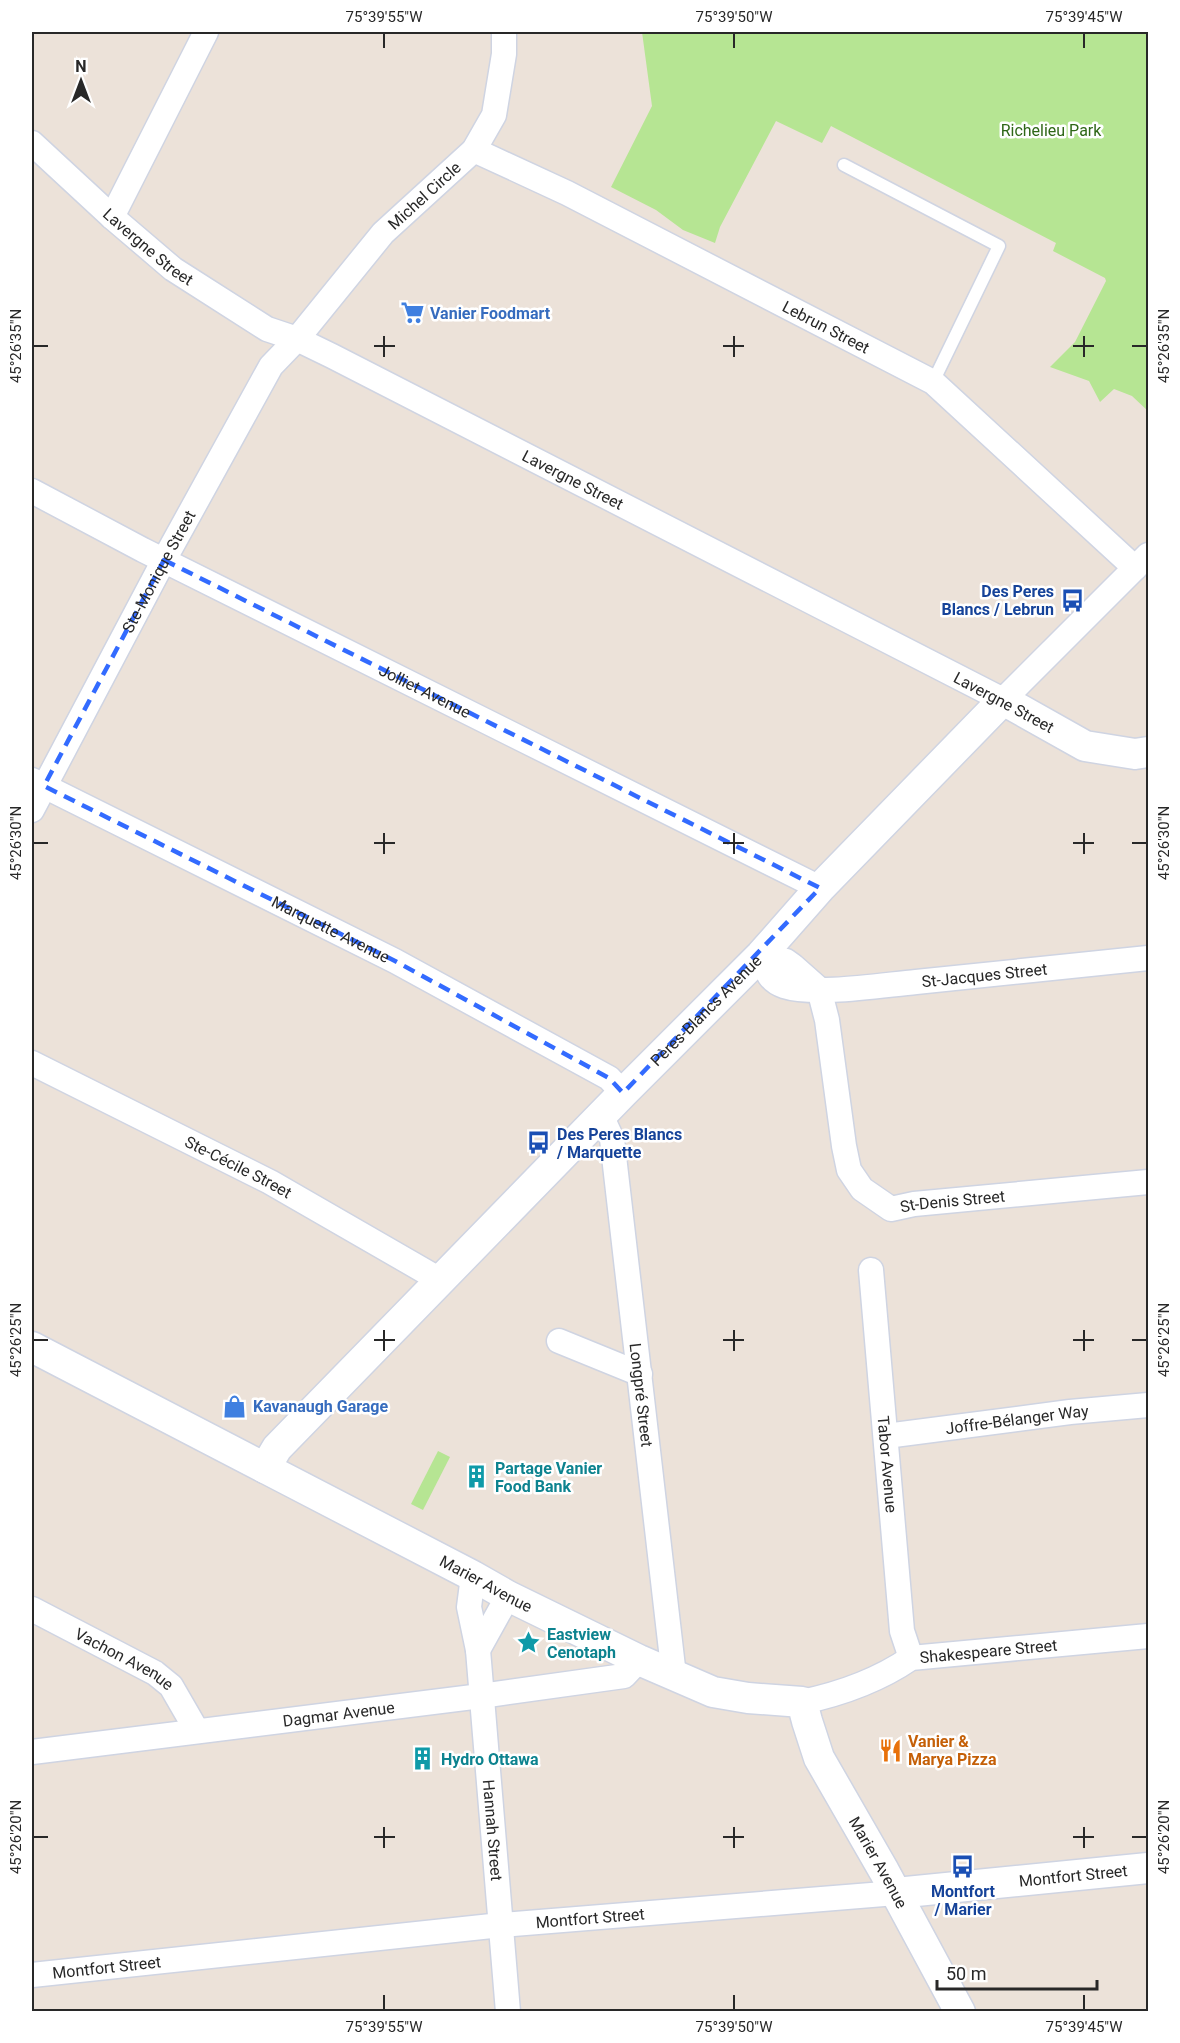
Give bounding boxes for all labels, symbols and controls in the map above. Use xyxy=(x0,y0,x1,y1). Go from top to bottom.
text: 75°39'55"W xyxy=(346,8,422,26)
text: 75°39'50"W xyxy=(696,8,772,26)
text: 75°39'45"W xyxy=(1046,8,1122,26)
north arrow xyxy=(51,51,111,111)
text: N xyxy=(75,57,87,76)
park label: Richelieu Park xyxy=(1001,121,1102,140)
street label: Michel Circle xyxy=(384,158,465,234)
street label: Lavergne Street xyxy=(99,205,197,290)
street label: Lebrun Street xyxy=(779,297,873,358)
supermarket icon: Vanier Foodmart xyxy=(399,300,425,326)
place label: Vanier Foodmart xyxy=(430,304,551,323)
text: 45°26'35"N xyxy=(7,309,25,383)
text: 45°26'35"N xyxy=(1155,309,1173,383)
street label: Lavergne Street xyxy=(519,446,627,514)
street label: Ste-Monique Street xyxy=(118,507,199,636)
place label: Des Peres Blancs / Lebrun xyxy=(941,582,1054,619)
bus stop icon: Des Peres Blancs / Lebrun xyxy=(1059,587,1085,613)
street label: Jolliet Avenue xyxy=(376,661,474,722)
street label: Lavergne Street xyxy=(950,668,1057,737)
text: 45°26'30"N xyxy=(7,806,25,880)
text: 45°26'30"N xyxy=(1155,806,1173,880)
street label: Marquette Avenue xyxy=(268,892,393,967)
street label: Pères-Blancs Avenue xyxy=(647,951,766,1070)
street label: St-Jacques Street xyxy=(921,959,1048,991)
place label: Des Peres Blancs / Marquette xyxy=(556,1125,682,1162)
bus stop icon: Des Peres Blancs / Marquette xyxy=(526,1130,552,1156)
street label: Ste-Cécile Street xyxy=(182,1132,295,1202)
street label: St-Denis Street xyxy=(898,1187,1006,1217)
text: 45°26'25"N xyxy=(7,1303,25,1377)
text: 45°26'25"N xyxy=(1155,1303,1173,1377)
street label: Longpré Street xyxy=(626,1342,656,1448)
shop icon: Kavanaugh Garage xyxy=(222,1393,248,1419)
place label: Kavanaugh Garage xyxy=(253,1397,389,1416)
street label: Joffre-Bélanger Way xyxy=(944,1401,1090,1438)
street label: Tabor Avenue xyxy=(874,1415,901,1514)
place label: Partage Vanier Food Bank xyxy=(495,1459,602,1496)
building icon: Partage Vanier Food Bank xyxy=(464,1464,490,1490)
street label: Marier Avenue xyxy=(436,1551,535,1616)
street label: Vachon Avenue xyxy=(72,1624,177,1694)
place label: Eastview Cenotaph xyxy=(547,1625,616,1662)
place icon: Eastview Cenotaph xyxy=(516,1630,542,1656)
street label: Shakespeare Street xyxy=(919,1635,1058,1667)
street label: Dagmar Avenue xyxy=(282,1698,396,1731)
place label: Vanier & Marya Pizza xyxy=(908,1732,997,1769)
restaurant icon: Vanier & Marya Pizza xyxy=(877,1737,903,1763)
building icon: Hydro Ottawa xyxy=(410,1746,436,1772)
place label: Hydro Ottawa xyxy=(441,1750,539,1769)
street label: Hannah Street xyxy=(479,1779,506,1882)
text: 45°26'20"N xyxy=(7,1800,25,1874)
text: 45°26'20"N xyxy=(1155,1800,1173,1874)
street label: Marier Avenue xyxy=(845,1813,911,1912)
bus stop icon: Montfort / Marier xyxy=(950,1853,976,1879)
street label: Montfort Street xyxy=(1018,1861,1128,1891)
place label: Montfort / Marier xyxy=(931,1882,996,1919)
street label: Montfort Street xyxy=(535,1904,645,1932)
street label: Montfort Street xyxy=(51,1952,162,1983)
scale bar xyxy=(937,1953,1098,1991)
text: 50 m xyxy=(946,1963,986,1984)
text: 75°39'55"W xyxy=(346,2018,422,2036)
text: 75°39'50"W xyxy=(696,2018,772,2036)
text: 75°39'45"W xyxy=(1046,2018,1122,2036)

